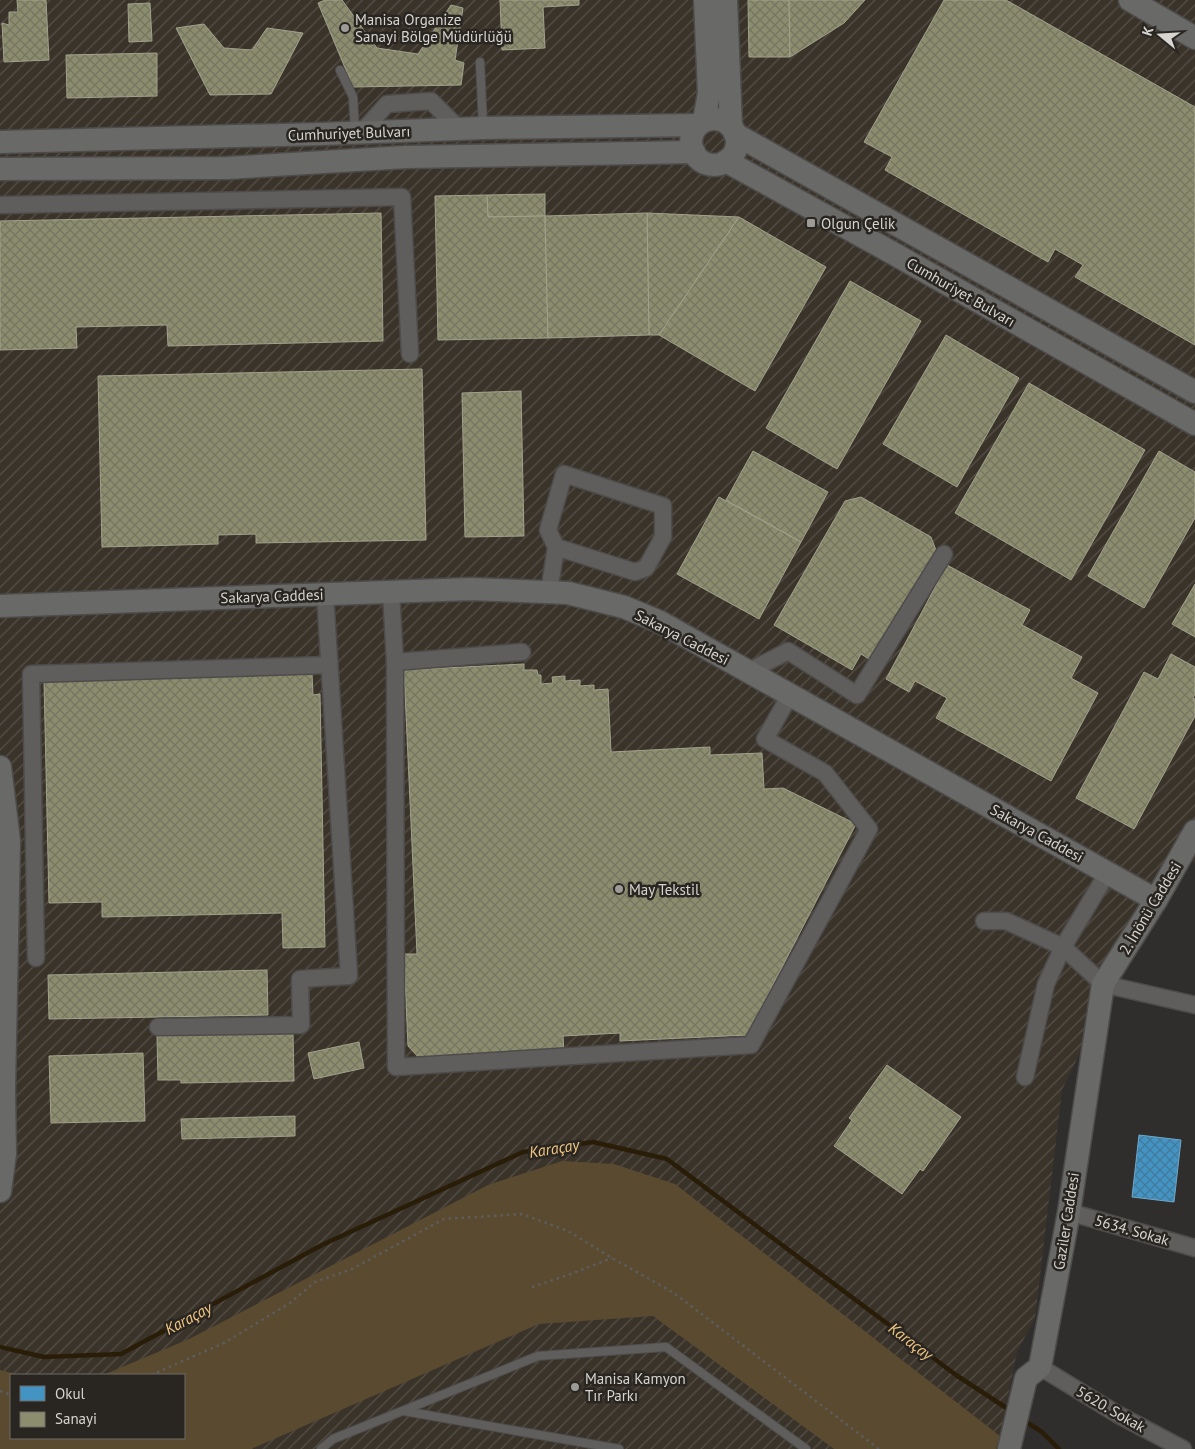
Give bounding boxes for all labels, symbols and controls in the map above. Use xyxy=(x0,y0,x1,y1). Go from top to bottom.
place label: Manisa Organize Sanayi Bölge Müdürlüğü xyxy=(355,10,512,46)
north arrow xyxy=(1135,10,1185,60)
marker: Manisa Organize Sanayi Bölge Müdürlüğü xyxy=(339,22,351,34)
text: K xyxy=(1138,24,1158,38)
street label: Cumhuriyet Bulvarı xyxy=(287,121,411,145)
place label: Olgun Çelik xyxy=(821,214,896,233)
marker: Olgun Çelik xyxy=(805,217,817,229)
street label: Cumhuriyet Bulvarı xyxy=(903,253,1019,331)
street label: Sakarya Caddesi xyxy=(220,585,324,607)
street label: Sakarya Caddesi xyxy=(632,605,732,669)
street label: Sakarya Caddesi xyxy=(987,800,1087,866)
street label: 2. İnönü Caddesi xyxy=(1115,858,1185,958)
place label: May Tekstil xyxy=(629,880,700,899)
marker: May Tekstil xyxy=(613,883,625,895)
water label: Karaçay xyxy=(527,1134,582,1162)
street label: Gaziler Caddesi xyxy=(1049,1171,1083,1271)
street label: 5634. Sokak xyxy=(1093,1210,1172,1250)
water label: Karaçay xyxy=(161,1297,216,1339)
water label: Karaçay xyxy=(885,1318,938,1365)
place label: Manisa Kamyon Tır Parkı xyxy=(585,1369,686,1405)
legend xyxy=(10,1374,185,1439)
marker: Manisa Kamyon Tır Parkı xyxy=(569,1381,581,1393)
street label: 5620. Sokak xyxy=(1073,1382,1150,1437)
text: Okul xyxy=(55,1384,86,1403)
text: Sanayi xyxy=(55,1409,97,1428)

